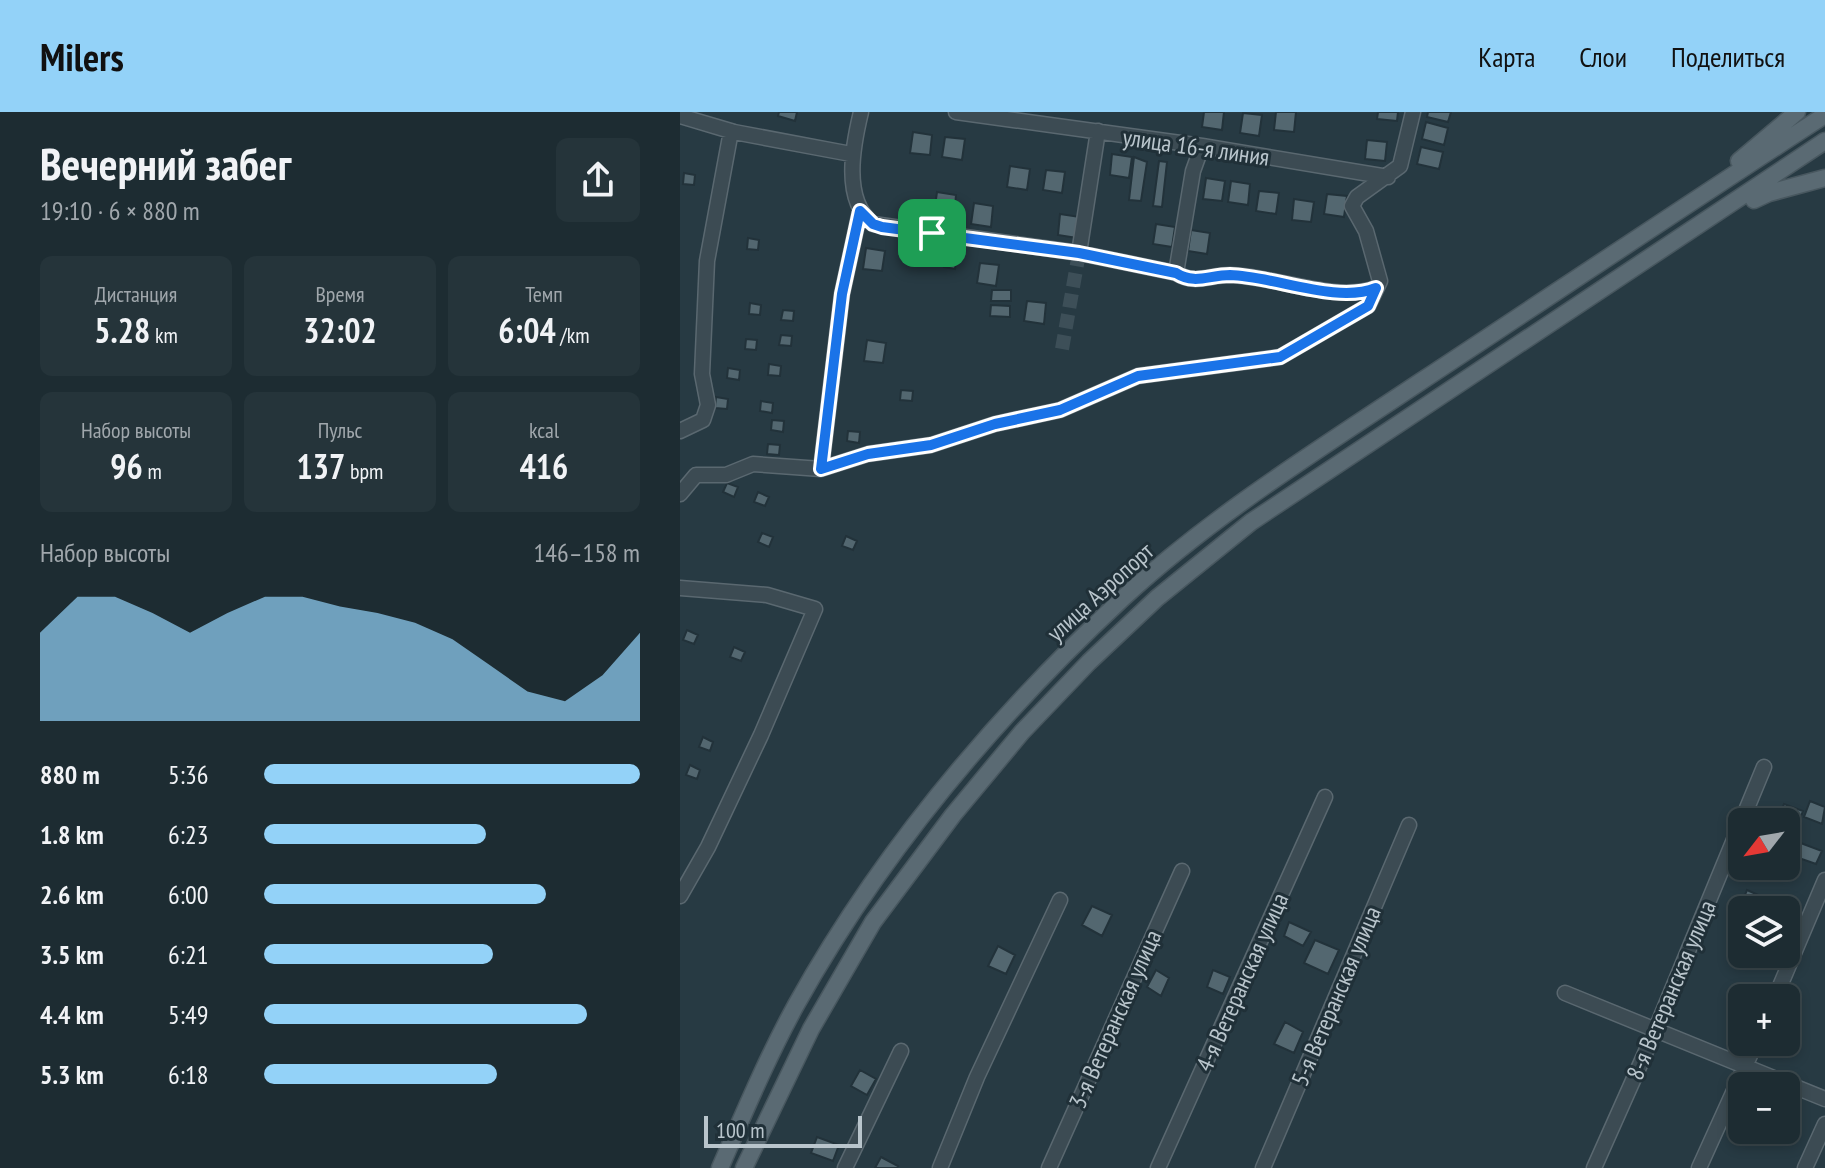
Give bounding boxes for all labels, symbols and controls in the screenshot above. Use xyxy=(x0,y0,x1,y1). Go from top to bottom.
text: Milers xyxy=(40,32,124,81)
text: Карта xyxy=(1478,38,1535,75)
text: Слои xyxy=(1579,38,1627,75)
text: Поделиться xyxy=(1671,38,1785,75)
street label: улица 16-я линия xyxy=(1121,121,1271,173)
text: Вечерний забег xyxy=(40,135,291,192)
button: share xyxy=(556,138,640,222)
text: 19:10 · 6 × 880 m xyxy=(40,194,200,227)
pin xyxy=(898,199,966,267)
icon: arrive xyxy=(910,211,954,255)
text: Дистанция xyxy=(95,280,177,308)
text: Время xyxy=(315,280,365,308)
text: Темп xyxy=(525,280,563,308)
text: 5.28 xyxy=(94,308,150,352)
text: 32:02 xyxy=(303,308,377,352)
text: 6:04 xyxy=(498,308,556,352)
text: km xyxy=(150,321,178,349)
text: /km xyxy=(556,321,590,349)
text: Набор высоты xyxy=(81,416,191,444)
text: Пульс xyxy=(318,416,362,444)
text: kcal xyxy=(529,416,559,444)
text: 96 xyxy=(110,444,143,488)
text: 137 xyxy=(297,444,345,488)
text: 416 xyxy=(520,444,568,488)
text: m xyxy=(143,457,162,485)
text: bpm xyxy=(345,457,383,485)
text: Набор высоты xyxy=(40,536,170,569)
text: 146–158 m xyxy=(534,536,640,569)
street label: улица Аэропорт xyxy=(1040,536,1160,648)
text: 880 m xyxy=(40,758,100,791)
text: 5:36 xyxy=(168,758,208,791)
north arrow xyxy=(1728,808,1800,880)
map controls xyxy=(1728,808,1800,1144)
text: 1.8 km xyxy=(40,818,104,851)
text: 6:23 xyxy=(168,818,208,851)
text: 2.6 km xyxy=(40,878,104,911)
text: 6:00 xyxy=(168,878,208,911)
street label: 4-я Ветеранская улица xyxy=(1189,888,1295,1076)
street label: 8-я Ветеранская улица xyxy=(1619,896,1723,1084)
button: layers xyxy=(1728,896,1800,968)
street label: 5-я Ветеранская улица xyxy=(1284,902,1388,1090)
street label: 3-я Ветеранская улица xyxy=(1062,925,1168,1113)
text: 3.5 km xyxy=(40,938,104,971)
text: 6:21 xyxy=(168,938,208,971)
button: + xyxy=(1728,984,1800,1056)
text: 4.4 km xyxy=(40,998,104,1031)
text: 5:49 xyxy=(168,998,208,1031)
text: 5.3 km xyxy=(40,1058,104,1091)
text: 6:18 xyxy=(168,1058,208,1091)
button: − xyxy=(1728,1072,1800,1144)
scale bar xyxy=(704,1112,862,1148)
text: 100 m xyxy=(716,1116,765,1144)

